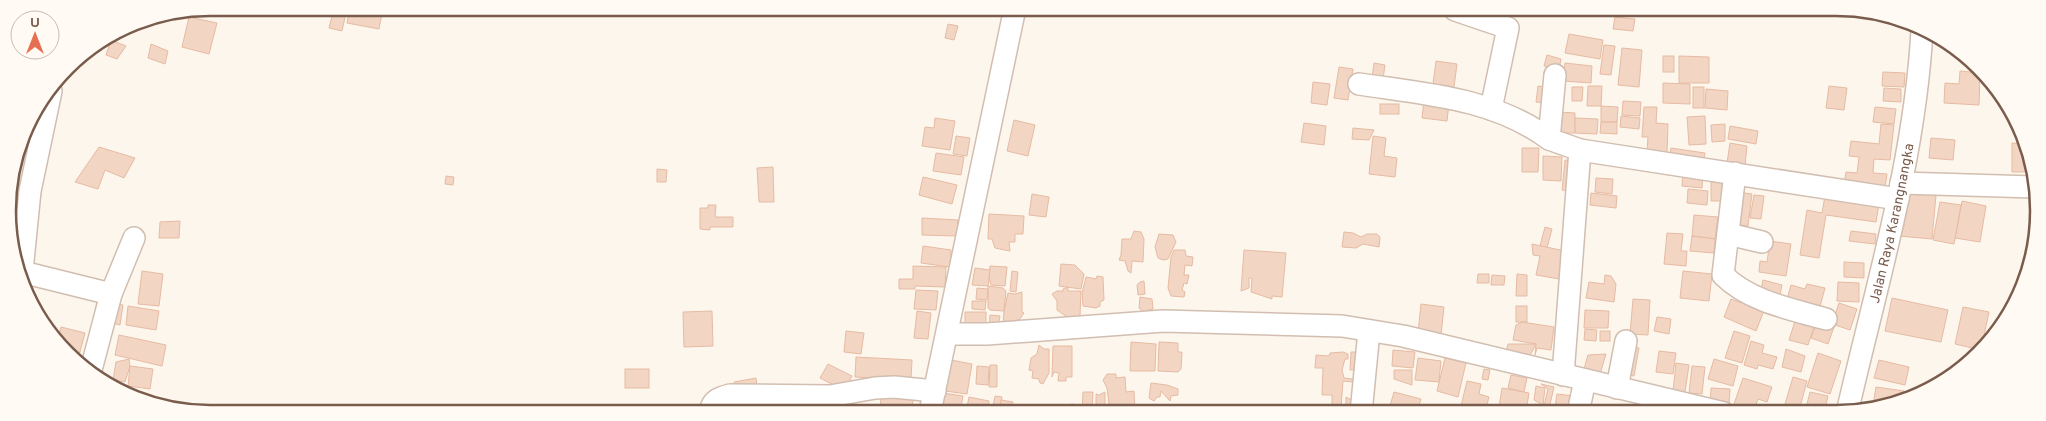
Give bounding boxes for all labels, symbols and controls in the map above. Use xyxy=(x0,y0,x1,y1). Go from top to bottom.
north arrow xyxy=(10,10,60,60)
text: U xyxy=(30,15,40,32)
street label: Jalan Raya Karangnangka xyxy=(1867,142,1919,305)

